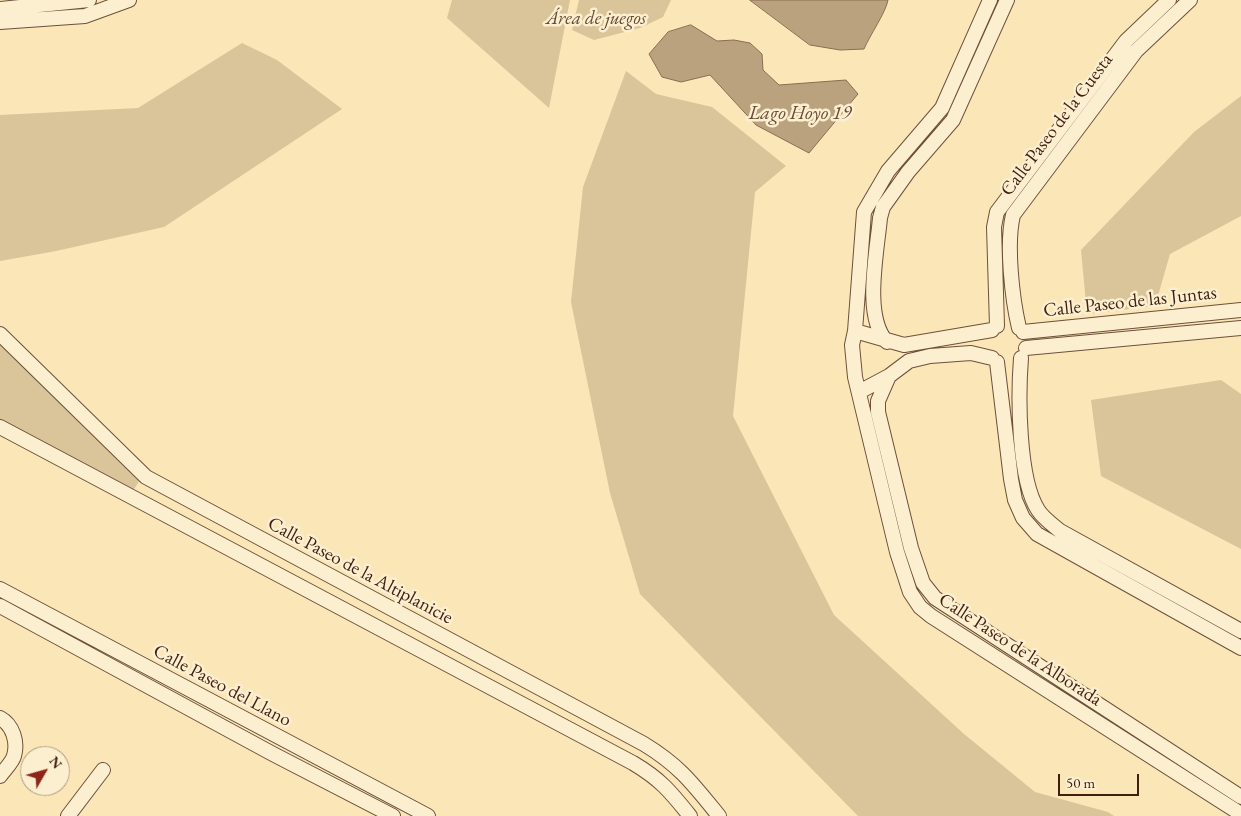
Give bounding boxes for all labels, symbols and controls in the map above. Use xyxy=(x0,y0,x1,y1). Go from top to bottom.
park label: Área de juegos xyxy=(546,8,646,30)
street label: Calle Paseo de la Cuesta xyxy=(996,49,1118,201)
water label: Lago Hoyo 19 xyxy=(749,102,851,126)
street label: Calle Paseo de las Juntas xyxy=(1042,282,1218,322)
street label: Calle Paseo de la Altiplanicie xyxy=(264,512,456,630)
street label: Calle Paseo de la Alborada xyxy=(934,589,1106,711)
street label: Calle Paseo del Llano xyxy=(149,640,295,732)
north arrow xyxy=(20,746,70,796)
text: N xyxy=(45,752,67,772)
scale bar xyxy=(1061,764,1142,796)
text: 50 m xyxy=(1066,773,1095,792)

